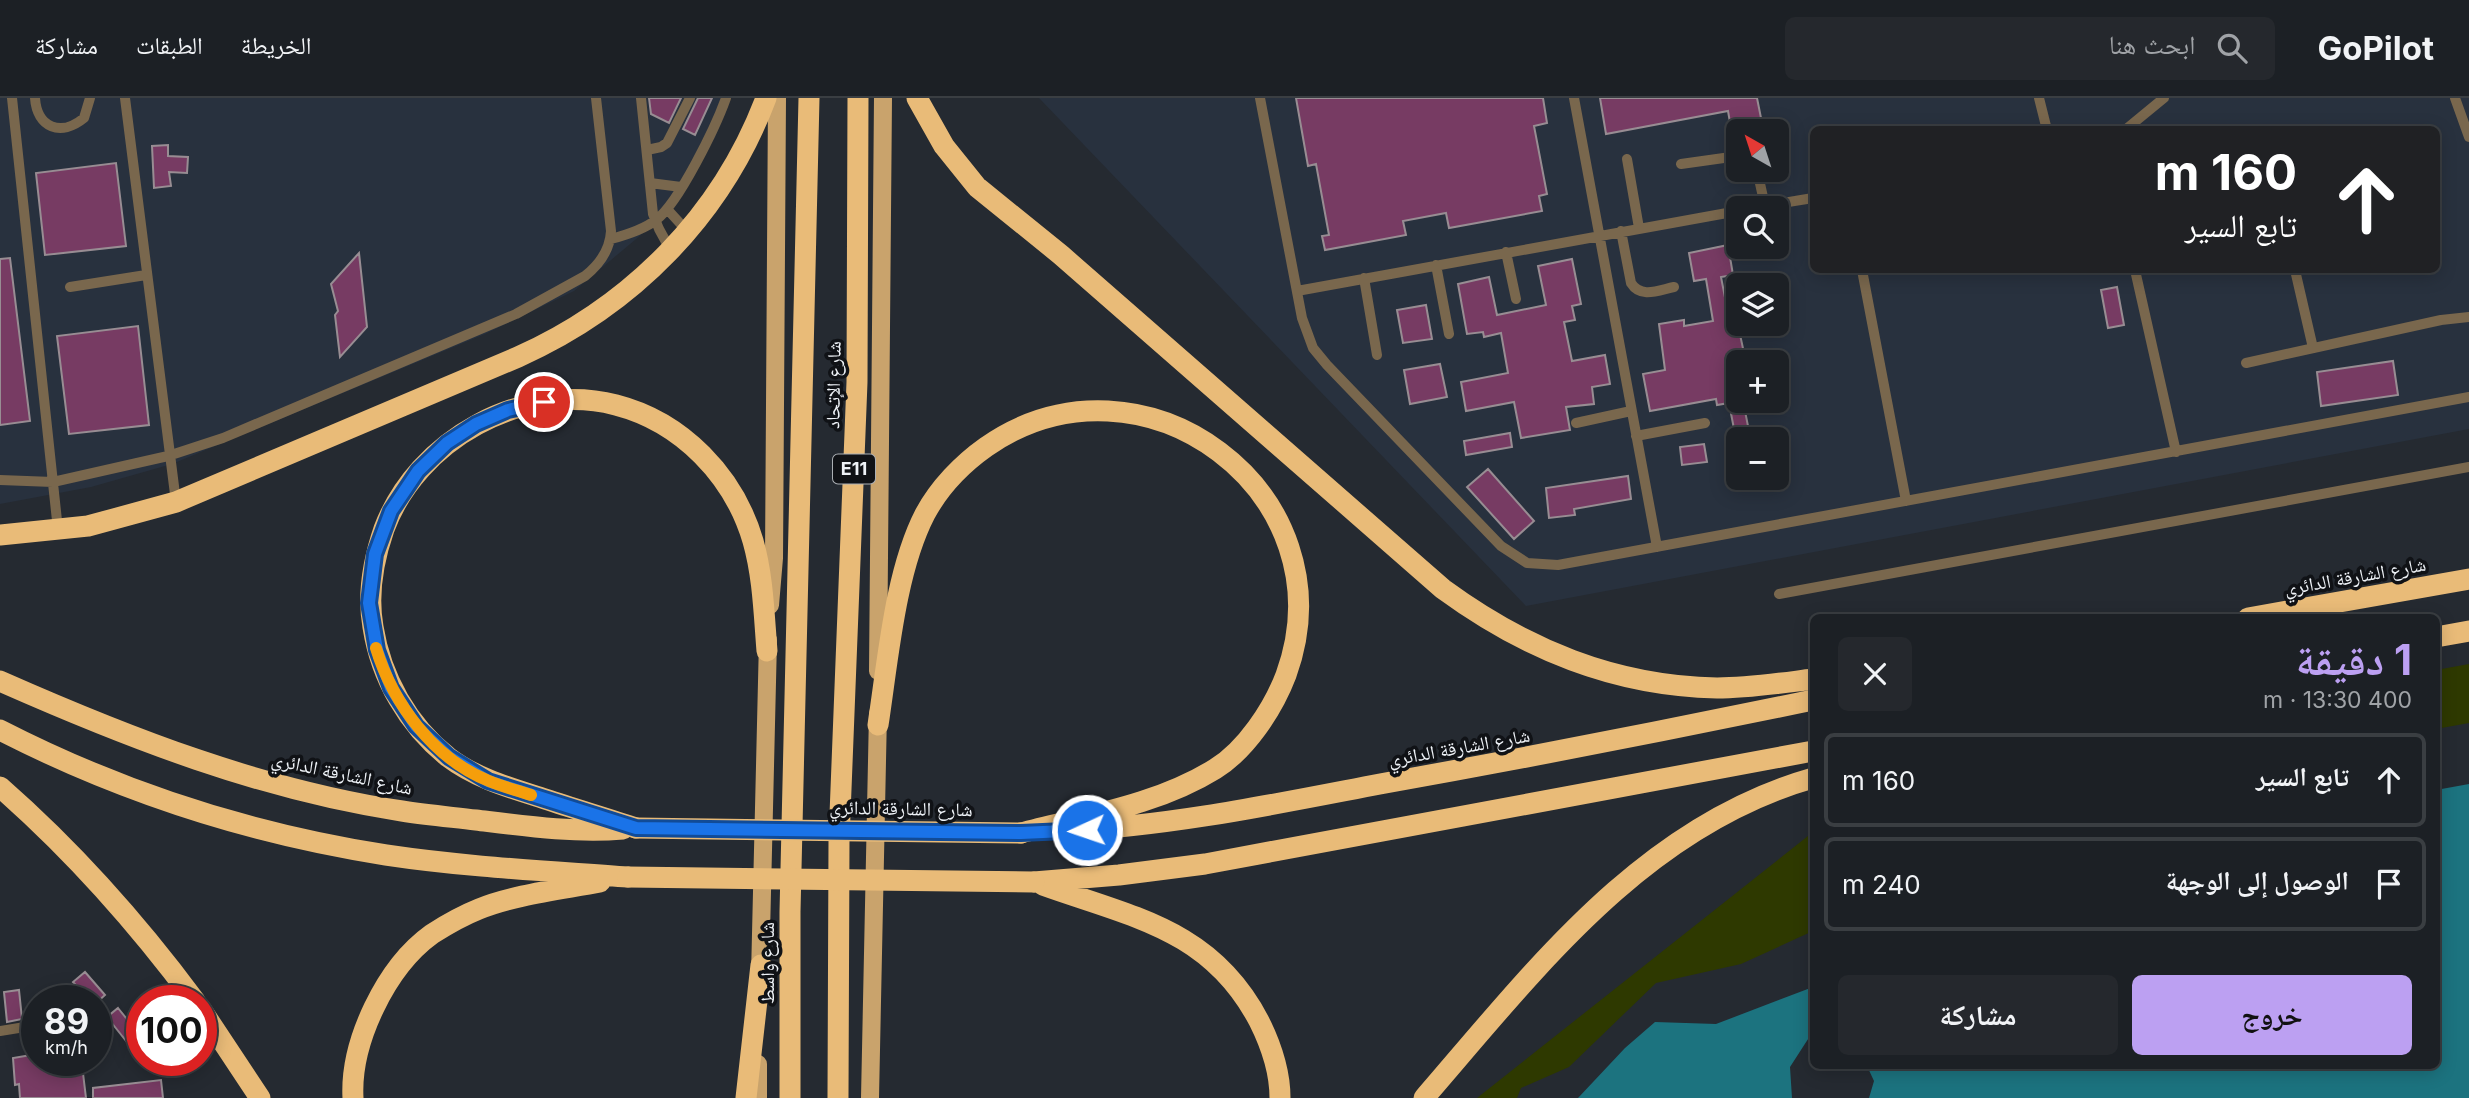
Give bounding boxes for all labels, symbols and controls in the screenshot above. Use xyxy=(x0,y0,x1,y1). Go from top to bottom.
search box xyxy=(1785,17,2275,80)
text: GoPilot xyxy=(2317,28,2434,68)
text: ابحث هنا xyxy=(2109,29,2195,60)
icon: search xyxy=(2213,29,2251,67)
text: مشاركة xyxy=(35,31,98,60)
text: الطبقات xyxy=(136,31,203,60)
text: الخريطة xyxy=(241,31,311,60)
north arrow xyxy=(1726,119,1788,182)
map controls xyxy=(1726,119,1789,490)
text: 160 m xyxy=(2155,143,2297,202)
icon: ahead xyxy=(2321,154,2412,245)
button: search xyxy=(1726,196,1789,259)
text: تابع السير xyxy=(2185,206,2297,245)
button: layers xyxy=(1726,273,1789,336)
street label: شارع الإتحاد xyxy=(821,341,847,429)
button: + xyxy=(1726,350,1789,413)
pin xyxy=(514,372,574,432)
icon: arrive xyxy=(525,383,563,421)
button: − xyxy=(1726,427,1789,490)
road number: E11 xyxy=(833,454,875,484)
street label: شارع الشارقة الدائري xyxy=(2282,553,2428,604)
text: 1 دقيقة xyxy=(2296,634,2412,685)
button: close xyxy=(1838,637,1912,711)
text: 400 m · 13:30 xyxy=(2263,686,2412,714)
street label: شارع الشارقة الدائري xyxy=(1386,724,1532,775)
street label: شارع الشارقة الدائري xyxy=(269,747,414,803)
text: تابع السير xyxy=(2256,761,2349,792)
icon: ahead xyxy=(2370,761,2408,799)
text: 160 m xyxy=(1842,765,1915,796)
position arrow xyxy=(1050,793,1124,867)
street label: شارع الشارقة الدائري xyxy=(829,796,973,825)
text: الوصول إلى الوجهة xyxy=(2166,865,2349,896)
icon: arrive xyxy=(2370,865,2408,903)
text: 240 m xyxy=(1842,869,1921,900)
street label: شارع واسط xyxy=(756,922,779,1004)
button: مشاركة xyxy=(1838,975,2118,1055)
button: خروج xyxy=(2132,975,2412,1055)
speed limit sign: 100 xyxy=(126,985,217,1076)
text: 89 xyxy=(44,1000,89,1042)
text: km/h xyxy=(45,1037,88,1058)

